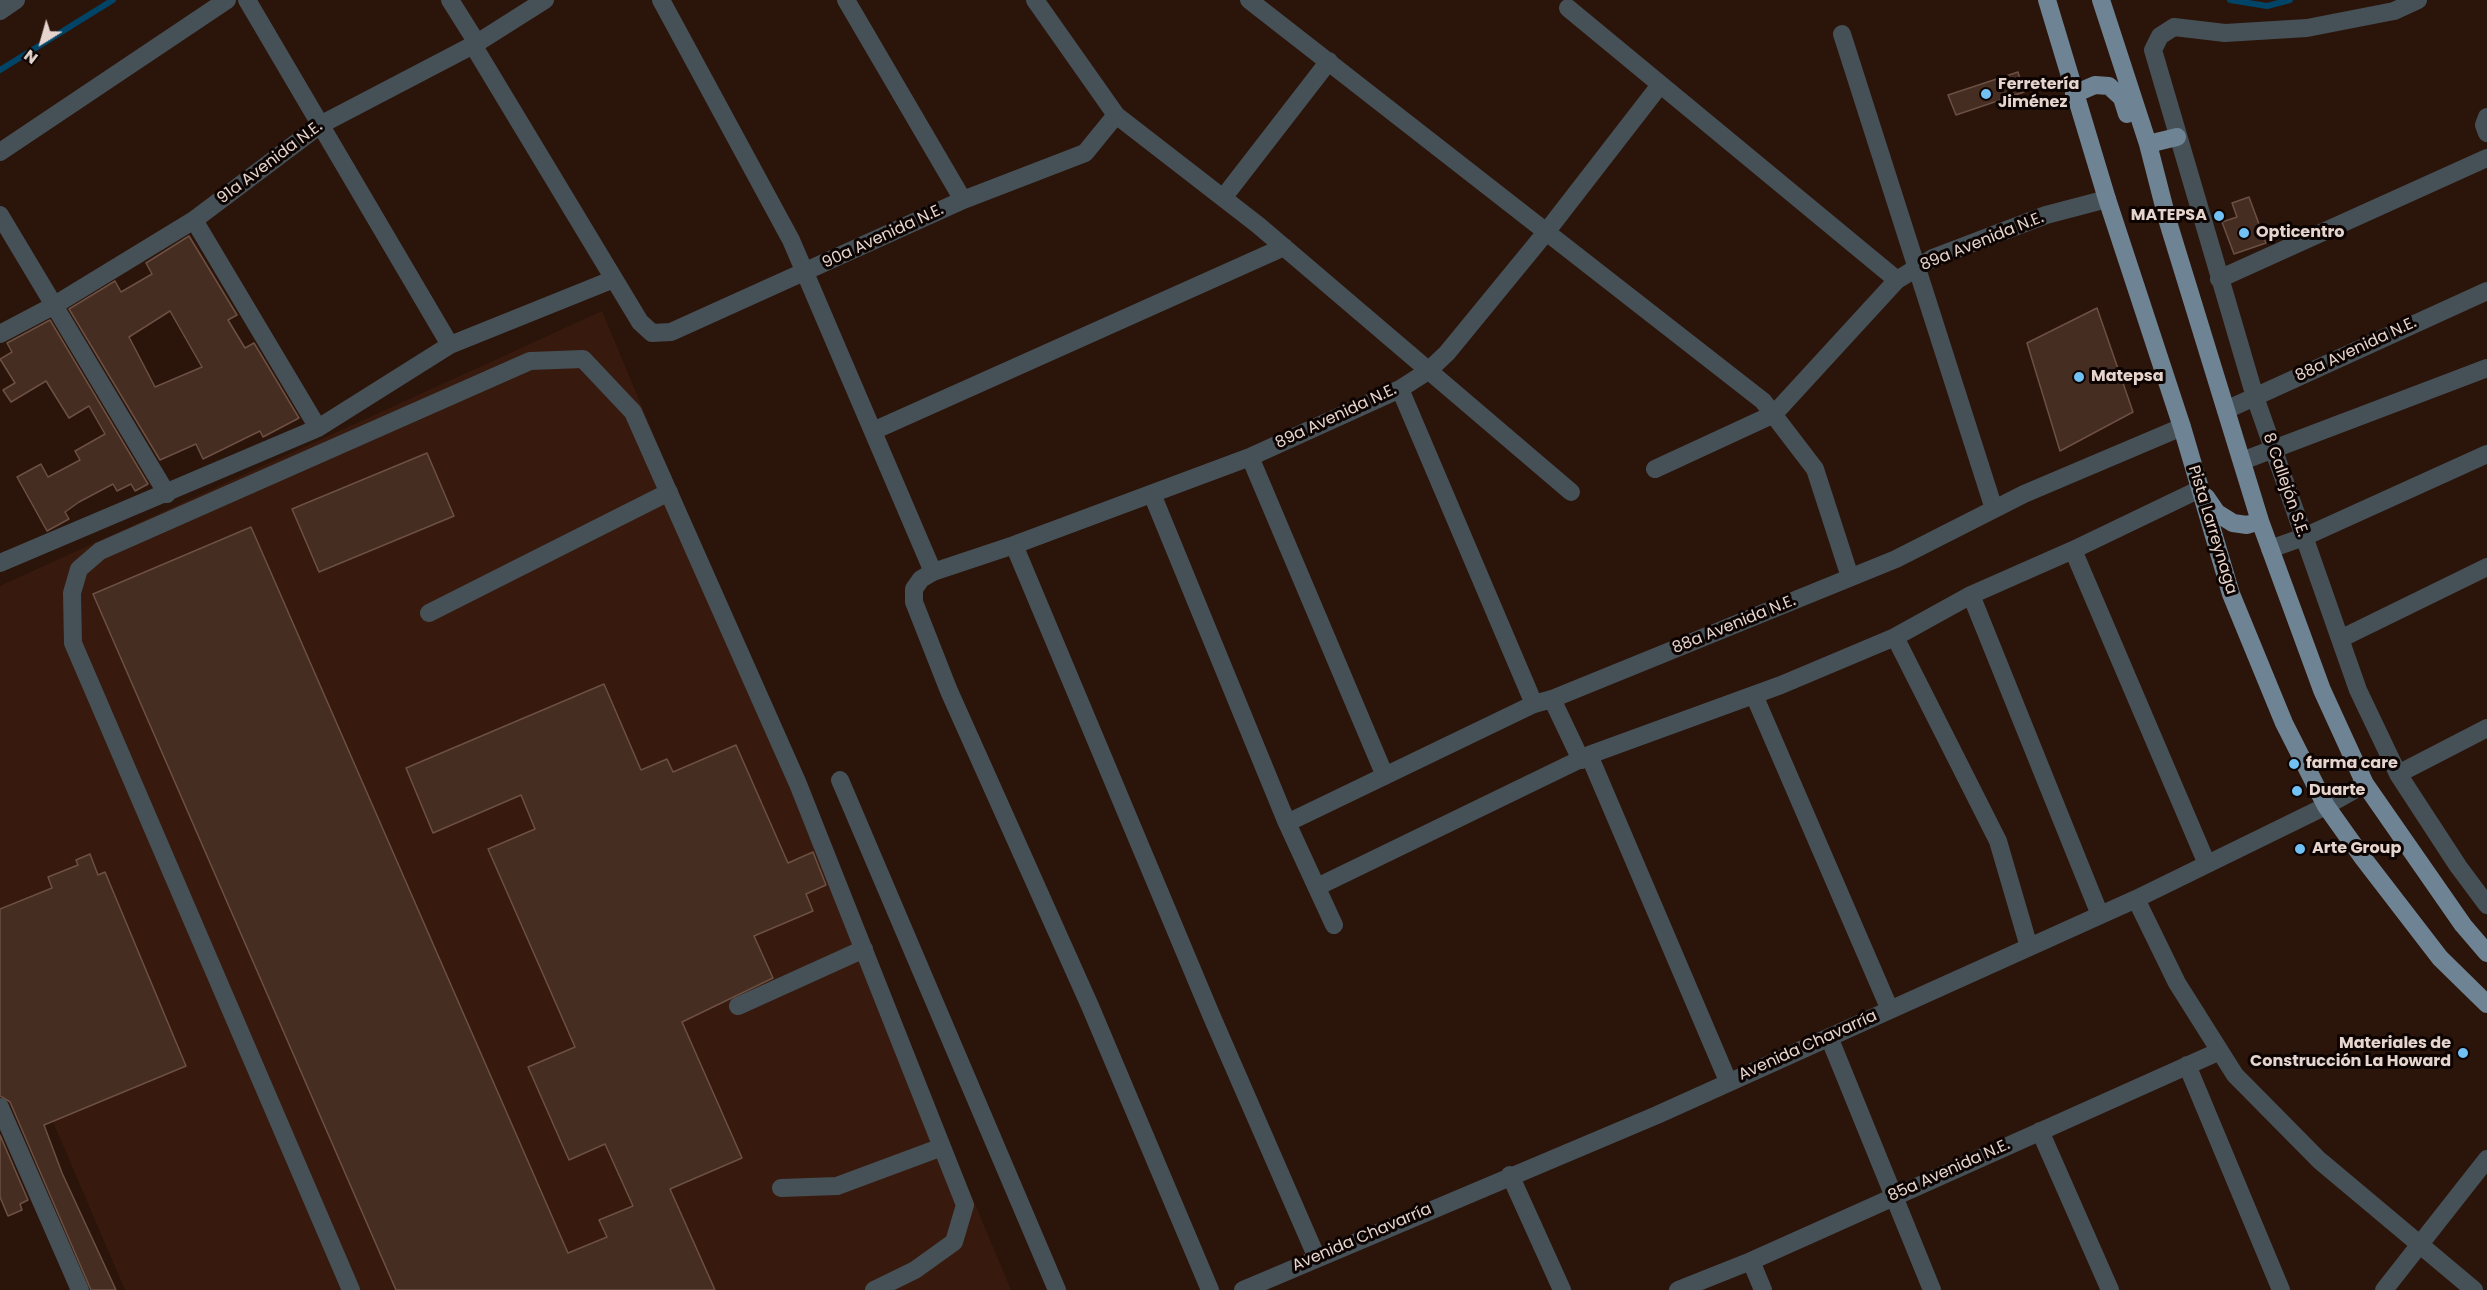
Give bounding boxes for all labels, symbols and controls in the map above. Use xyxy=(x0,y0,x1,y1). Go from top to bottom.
north arrow xyxy=(12,12,72,72)
text: N xyxy=(19,44,43,70)
place label: Ferretería Jiménez xyxy=(1998,75,2079,113)
marker: Ferretería Jiménez xyxy=(1979,87,1993,101)
street label: 91a Avenida N.E. xyxy=(214,117,326,209)
street label: 90a Avenida N.E. xyxy=(820,201,946,273)
place label: MATEPSA xyxy=(2131,206,2207,226)
street label: 89a Avenida N.E. xyxy=(1918,209,2046,275)
marker: MATEPSA xyxy=(2212,209,2226,223)
place label: Opticentro xyxy=(2256,223,2345,243)
marker: Opticentro xyxy=(2237,226,2251,240)
street label: 88a Avenida N.E. xyxy=(2292,314,2420,386)
place label: Matepsa xyxy=(2091,367,2164,387)
marker: Matepsa xyxy=(2072,370,2086,384)
street label: 89a Avenida N.E. xyxy=(1272,381,1400,453)
street label: 8 Callejón S.E. xyxy=(2258,431,2312,539)
street label: Pista Larreynaga xyxy=(2183,463,2241,597)
street label: 88a Avenida N.E. xyxy=(1670,592,1798,658)
place label: farma care xyxy=(2306,754,2398,774)
marker: farma care xyxy=(2287,757,2301,771)
place label: Duarte xyxy=(2309,781,2365,801)
marker: Duarte xyxy=(2290,784,2304,798)
place label: Arte Group xyxy=(2312,839,2401,859)
marker: Arte Group xyxy=(2293,842,2307,856)
street label: Avenida Chavarría xyxy=(1736,1007,1880,1085)
place label: Materiales de Construcción La Howard xyxy=(2250,1034,2451,1072)
marker: Materiales de Construcción La Howard xyxy=(2456,1046,2470,1060)
street label: 85a Avenida N.E. xyxy=(1885,1136,2013,1206)
street label: Avenida Chavarría xyxy=(1289,1200,1435,1276)

